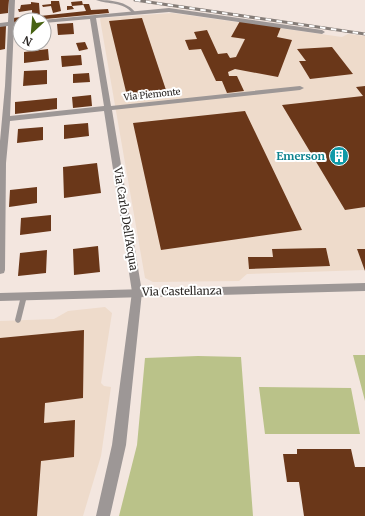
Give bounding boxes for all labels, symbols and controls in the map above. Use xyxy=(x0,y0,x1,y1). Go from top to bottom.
north arrow xyxy=(12,12,52,52)
text: N xyxy=(20,33,35,49)
street label: Via Piemonte xyxy=(122,86,181,103)
building icon: Emerson xyxy=(328,145,350,167)
place label: Emerson xyxy=(276,149,326,163)
street label: Via Carlo Dell'Acqua xyxy=(111,165,141,272)
street label: Via Castellanza xyxy=(141,283,222,299)

